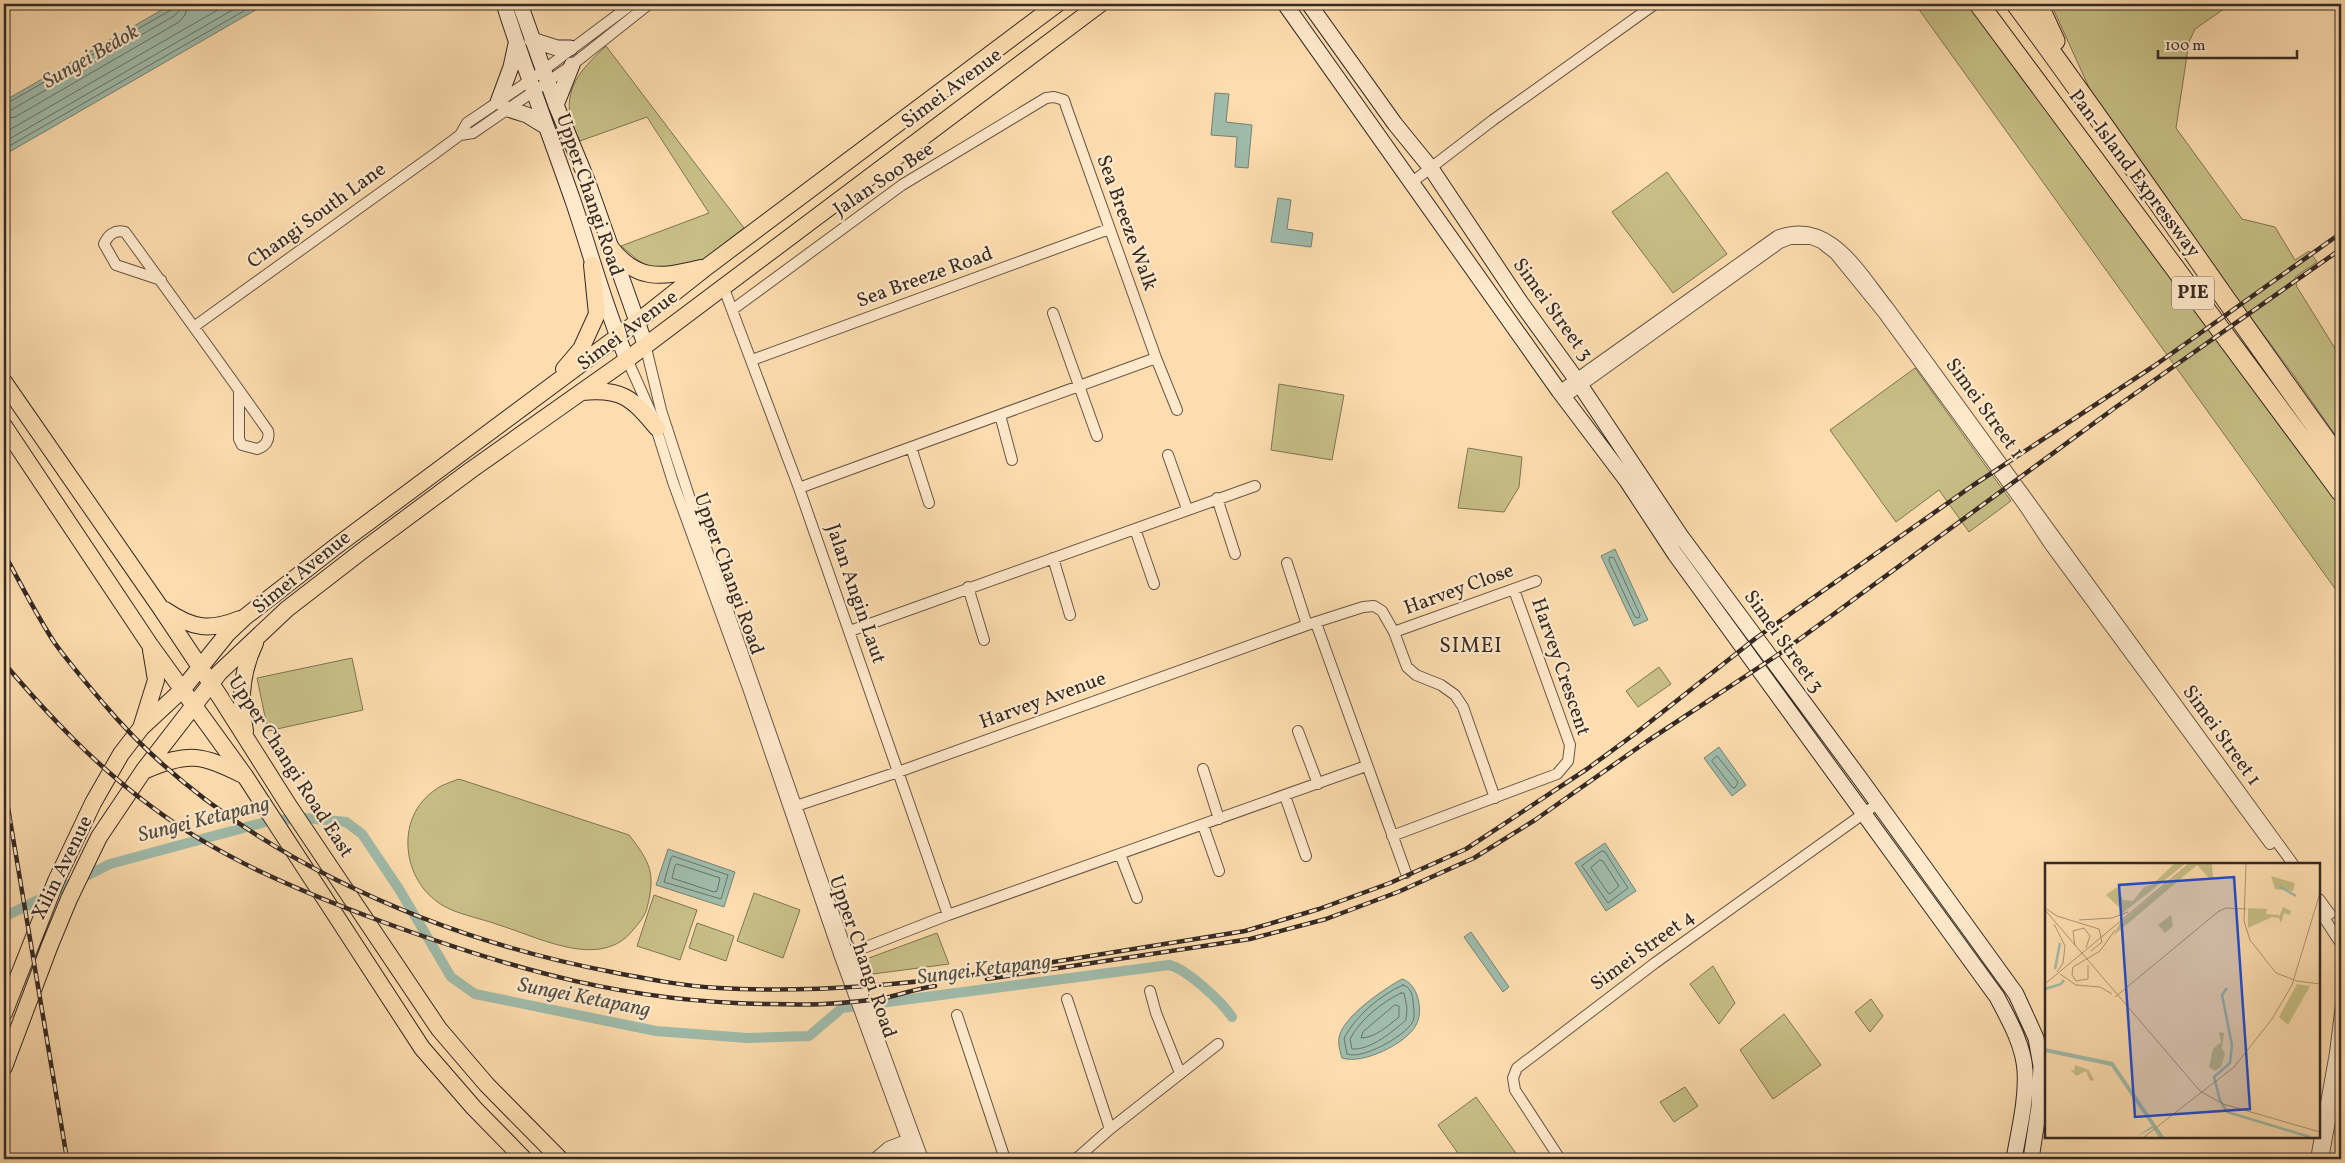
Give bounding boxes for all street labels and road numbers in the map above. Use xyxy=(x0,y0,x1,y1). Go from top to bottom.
street label: Simei Avenue xyxy=(896,42,1008,136)
street label: Pan-Island Expressway xyxy=(2061,84,2207,264)
street label: Upper Changi Road xyxy=(548,110,630,280)
street label: Jalan Soo Bee xyxy=(828,136,940,224)
street label: Sea Breeze Walk xyxy=(1088,151,1164,295)
street label: Changi South Lane xyxy=(242,156,392,276)
street label: Sea Breeze Road xyxy=(853,240,997,316)
street label: Simei Street 3 xyxy=(1505,253,1599,367)
road number: PIE xyxy=(2172,276,2214,310)
street label: Simei Avenue xyxy=(572,284,684,378)
street label: Simei Street 1 xyxy=(1938,353,2030,465)
street label: Upper Changi Road xyxy=(686,489,770,659)
street label: Jalan Angin Laut xyxy=(818,520,892,668)
street label: Simei Avenue xyxy=(247,524,357,622)
street label: Harvey Close xyxy=(1400,557,1518,623)
street label: Simei Street 3 xyxy=(1736,585,1830,699)
street label: Harvey Crescent xyxy=(1523,594,1597,740)
street label: Harvey Avenue xyxy=(976,665,1110,737)
street label: Upper Changi Road East xyxy=(220,670,360,864)
street label: Simei Street 1 xyxy=(2175,680,2267,792)
street label: Xilin Avenue xyxy=(26,811,100,925)
street label: Upper Changi Road xyxy=(821,872,903,1042)
street label: Simei Street 4 xyxy=(1585,904,1701,998)

